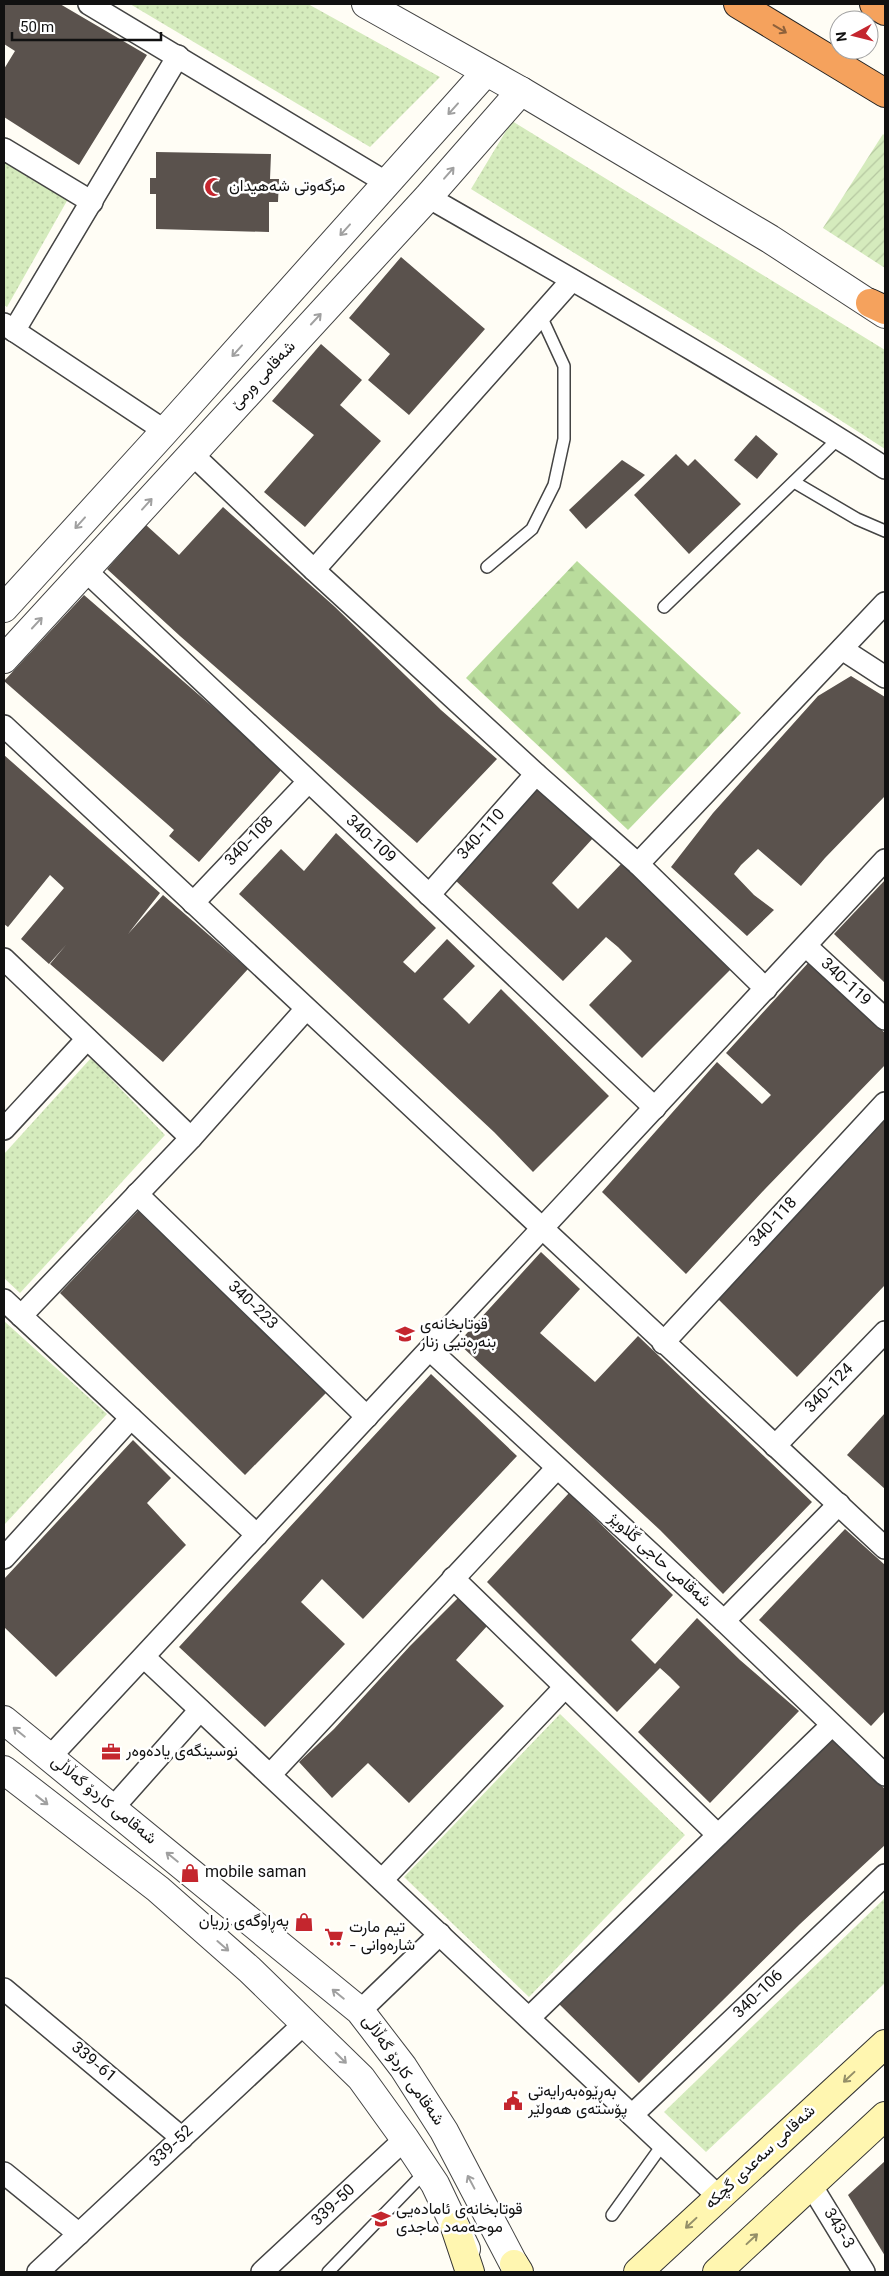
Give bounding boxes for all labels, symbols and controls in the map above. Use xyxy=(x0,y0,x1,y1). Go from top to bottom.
scale bar xyxy=(12,10,161,42)
north arrow xyxy=(829,10,879,60)
text: 50 m xyxy=(20,17,54,40)
one-way arrow xyxy=(772,24,786,34)
text: N xyxy=(832,30,855,43)
one-way arrow xyxy=(447,102,459,115)
one-way arrow xyxy=(443,167,455,180)
place label: مزگەوتی شەهیدان xyxy=(229,175,345,200)
mosque icon: مزگەوتی شەهیدان xyxy=(203,176,225,198)
one-way arrow xyxy=(339,224,351,237)
one-way arrow xyxy=(310,313,322,326)
street label: شەقامی ورمێ xyxy=(225,336,303,416)
one-way arrow xyxy=(231,345,242,358)
one-way arrow xyxy=(141,497,153,510)
one-way arrow xyxy=(74,517,86,529)
one-way arrow xyxy=(31,617,43,630)
street label: 340-110 xyxy=(452,804,512,866)
street label: 340-109 xyxy=(339,810,401,870)
street label: 340-108 xyxy=(220,811,280,873)
street label: 340-119 xyxy=(814,953,876,1013)
street label: 340-118 xyxy=(744,1192,804,1254)
street label: 340-223 xyxy=(221,1276,283,1336)
place label: قوتابخانەی بنەڕەتیی زنار xyxy=(419,1313,496,1356)
school or university icon: قوتابخانەی بنەڕەتیی زنار xyxy=(394,1323,416,1345)
street label: 340-124 xyxy=(800,1358,860,1420)
street label: شەقامی حاجی گڵاویژ xyxy=(601,1507,716,1614)
one-way arrow xyxy=(13,1727,26,1738)
place label: نوسینگەی یادەوەر xyxy=(125,1740,238,1765)
office icon: نوسینگەی یادەوەر xyxy=(100,1741,122,1763)
street label: شەقامی کاردۆ گەڵاڵی xyxy=(45,1750,161,1852)
one-way arrow xyxy=(35,1794,48,1805)
one-way arrow xyxy=(166,1852,179,1863)
place label: mobile saman xyxy=(205,1861,306,1886)
shop icon: mobile saman xyxy=(179,1862,201,1884)
place label: پەڕاوگەی زریان xyxy=(199,1910,289,1935)
shop icon: پەڕاوگەی زریان xyxy=(293,1911,315,1933)
place label: تیم مارت - شارەوانی xyxy=(349,1916,415,1959)
supermarket icon: تیم مارت - شارەوانی xyxy=(323,1926,345,1948)
one-way arrow xyxy=(216,1940,229,1952)
street label: 340-106 xyxy=(728,1965,790,2025)
one-way arrow xyxy=(332,1988,345,1999)
street label: شەقامی کاردۆ گەڵاڵی xyxy=(354,2011,450,2131)
street label: 339-61 xyxy=(65,2037,121,2089)
one-way arrow xyxy=(334,2052,347,2064)
one-way arrow xyxy=(843,2071,856,2083)
place label: بەڕێوەبەرایەتی پۆستەی هەولێر xyxy=(527,2080,627,2123)
public building icon: بەڕێوەبەرایەتی پۆستەی هەولێر xyxy=(502,2090,524,2112)
street label: شەقامی سەعدی گچکە xyxy=(700,2100,822,2216)
street label: 339-52 xyxy=(144,2120,200,2174)
one-way arrow xyxy=(466,2175,476,2190)
street label: 339-50 xyxy=(306,2179,362,2233)
place label: قوتابخانەی ئامادەیی موحەمەد ماجدی xyxy=(396,2198,523,2241)
street label: 343-3 xyxy=(816,2204,860,2254)
school or university icon: قوتابخانەی ئامادەیی موحەمەد ماجدی xyxy=(370,2208,392,2230)
one-way arrow xyxy=(685,2217,698,2229)
one-way arrow xyxy=(746,2233,759,2245)

